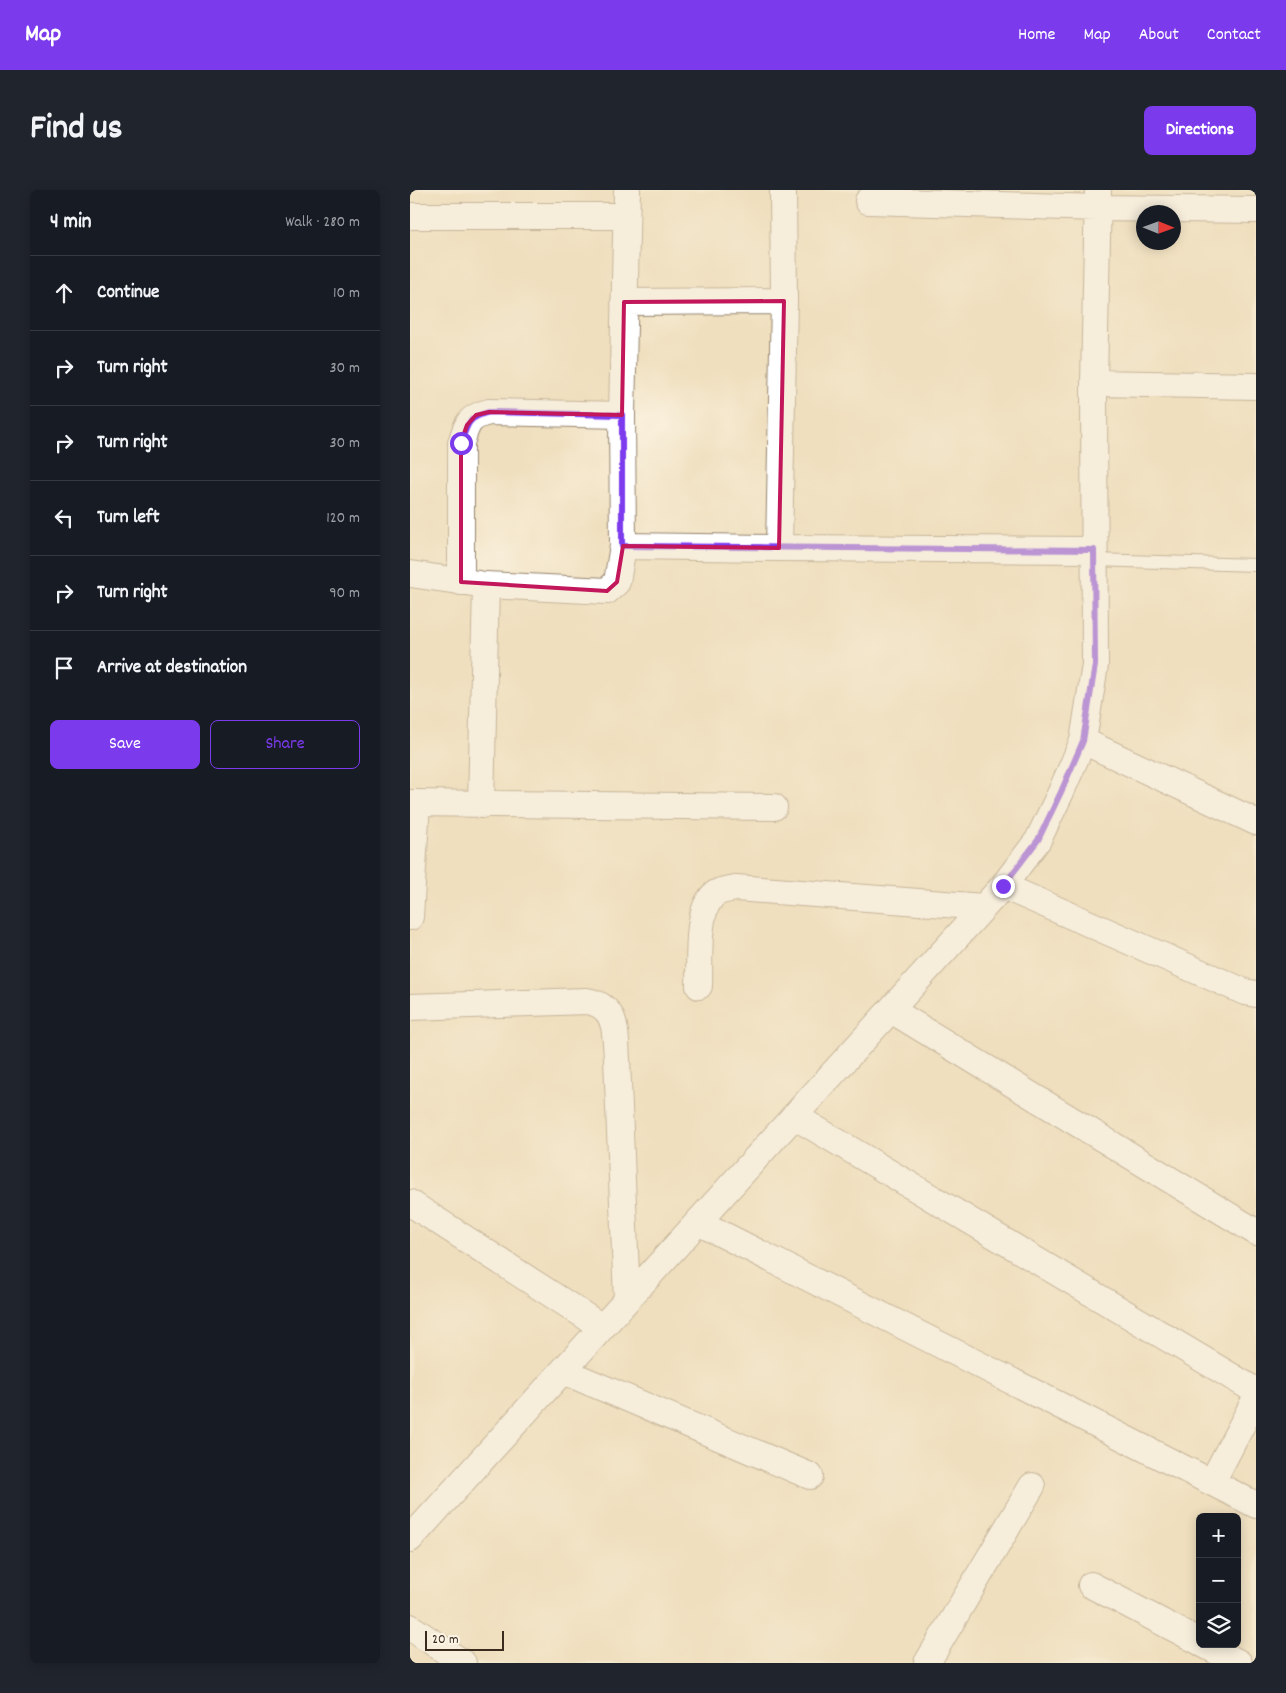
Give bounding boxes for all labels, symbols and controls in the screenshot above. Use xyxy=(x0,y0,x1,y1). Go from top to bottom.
text: Map xyxy=(25,18,61,52)
text: Home xyxy=(1018,23,1055,48)
text: Map xyxy=(1083,23,1111,48)
text: About xyxy=(1139,23,1179,48)
text: Contact xyxy=(1207,23,1261,48)
text: Find us xyxy=(30,105,122,155)
button: Directions xyxy=(1144,106,1256,155)
north arrow xyxy=(1136,205,1181,250)
text: 4 min xyxy=(50,208,92,238)
text: Walk · 280 m xyxy=(285,211,360,234)
icon: ahead xyxy=(50,279,78,307)
text: Continue xyxy=(97,280,159,307)
text: 10 m xyxy=(333,282,360,305)
icon: right xyxy=(50,354,78,382)
text: Turn right xyxy=(97,355,168,382)
text: 30 m xyxy=(330,357,360,380)
icon: right xyxy=(50,429,78,457)
text: Turn right xyxy=(97,430,168,457)
text: 30 m xyxy=(330,432,360,455)
route start xyxy=(450,432,473,455)
icon: left xyxy=(50,504,78,532)
text: Turn left xyxy=(97,505,160,532)
text: 120 m xyxy=(326,507,360,530)
icon: right xyxy=(50,579,78,607)
text: Turn right xyxy=(97,580,168,607)
text: 90 m xyxy=(329,582,360,605)
icon: arrive xyxy=(50,654,78,682)
text: Arrive at destination xyxy=(97,655,247,682)
button: Save xyxy=(50,720,200,769)
button: Share xyxy=(210,720,360,769)
route end xyxy=(992,875,1015,898)
map controls xyxy=(1196,1513,1241,1648)
button: + xyxy=(1196,1513,1241,1558)
button: − xyxy=(1196,1558,1241,1603)
button: layers xyxy=(1196,1603,1241,1648)
scale bar xyxy=(425,1628,504,1651)
text: 20 m xyxy=(432,1630,459,1650)

